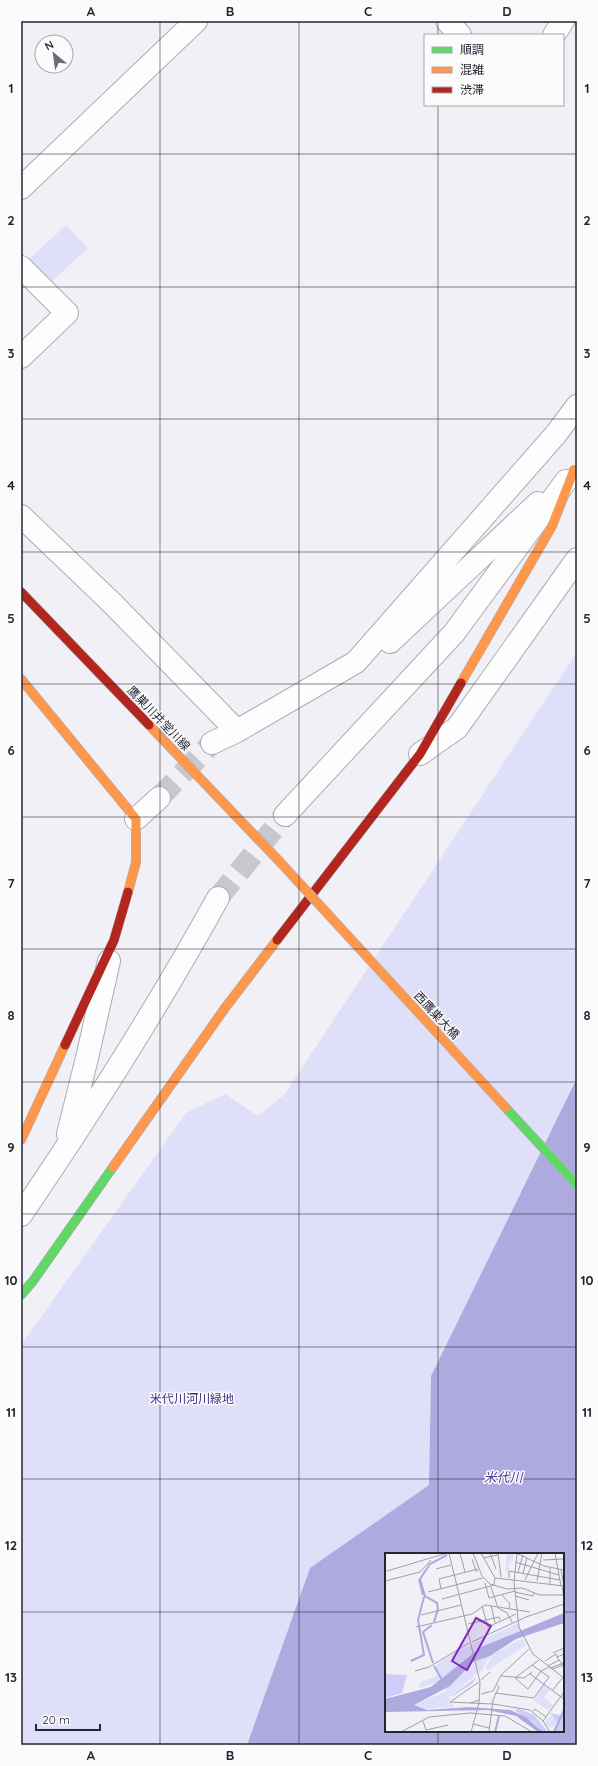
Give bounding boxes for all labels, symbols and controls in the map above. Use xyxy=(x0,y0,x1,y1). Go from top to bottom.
text: A xyxy=(87,3,96,19)
text: B xyxy=(226,3,234,19)
text: C xyxy=(364,3,372,19)
text: D xyxy=(502,3,512,19)
north arrow xyxy=(34,34,74,74)
legend xyxy=(424,34,564,106)
text: N xyxy=(42,37,56,53)
text: 順調 xyxy=(460,42,484,57)
text: 混雑 xyxy=(460,62,484,77)
text: 1 xyxy=(8,80,14,96)
text: 1 xyxy=(584,80,590,96)
text: 渋滞 xyxy=(460,82,484,97)
text: 2 xyxy=(7,212,15,228)
text: 2 xyxy=(583,212,591,228)
text: 3 xyxy=(8,345,15,361)
text: 3 xyxy=(584,345,591,361)
text: 4 xyxy=(7,477,15,493)
text: 4 xyxy=(583,477,591,493)
text: 5 xyxy=(7,610,15,626)
text: 5 xyxy=(583,610,591,626)
street label: 鷹巣川井堂川線 xyxy=(124,683,194,753)
text: 6 xyxy=(7,742,15,758)
text: 6 xyxy=(583,742,591,758)
text: 7 xyxy=(7,875,15,891)
text: 7 xyxy=(583,875,591,891)
street label: 西鷹巣大橋 xyxy=(411,988,463,1042)
text: 8 xyxy=(7,1007,15,1023)
text: 8 xyxy=(583,1007,591,1023)
text: 9 xyxy=(7,1139,15,1155)
text: 9 xyxy=(583,1139,591,1155)
text: 10 xyxy=(4,1272,18,1288)
text: 10 xyxy=(580,1272,594,1288)
park label: 米代川河川緑地 xyxy=(150,1391,234,1406)
text: 11 xyxy=(6,1404,16,1420)
text: 11 xyxy=(582,1404,592,1420)
water label: 米代川 xyxy=(483,1469,524,1485)
text: 12 xyxy=(5,1537,17,1553)
text: 12 xyxy=(581,1537,593,1553)
inset map xyxy=(385,1553,564,1732)
text: 13 xyxy=(5,1669,17,1685)
text: 13 xyxy=(581,1669,593,1685)
scale bar xyxy=(36,1706,100,1732)
text: 20 m xyxy=(42,1712,70,1727)
text: A xyxy=(87,1747,96,1763)
text: B xyxy=(226,1747,234,1763)
text: C xyxy=(364,1747,372,1763)
text: D xyxy=(502,1747,512,1763)

